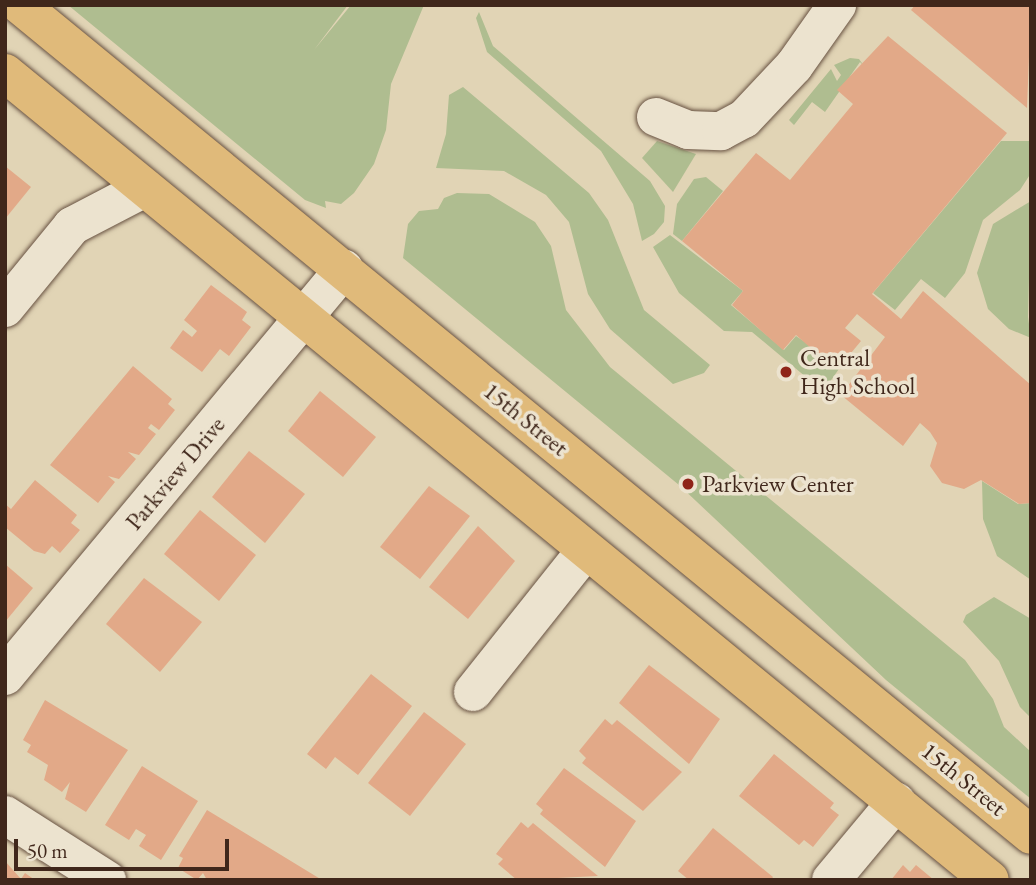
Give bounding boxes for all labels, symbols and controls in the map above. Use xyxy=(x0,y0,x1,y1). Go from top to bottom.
place label: Central High School xyxy=(800,344,915,400)
marker: Central High School xyxy=(778,364,794,380)
street label: 15th Street xyxy=(478,376,574,462)
street label: Parkview Drive xyxy=(119,410,231,536)
place label: Parkview Center xyxy=(702,470,854,498)
marker: Parkview Center xyxy=(680,476,696,492)
street label: 15th Street xyxy=(916,736,1012,822)
scale bar xyxy=(18,826,233,870)
text: 50 m xyxy=(27,837,68,864)

